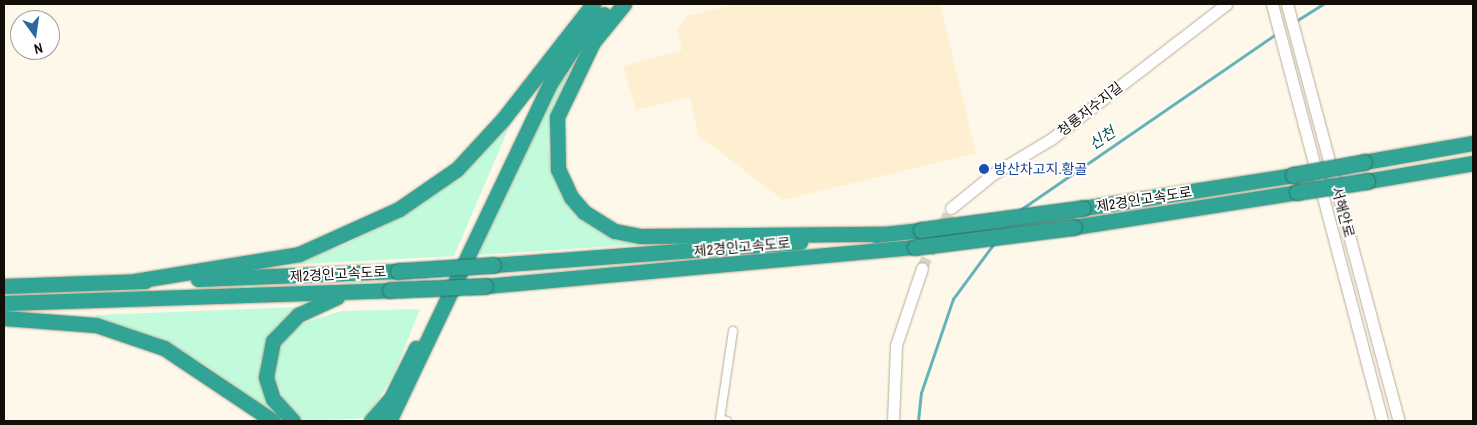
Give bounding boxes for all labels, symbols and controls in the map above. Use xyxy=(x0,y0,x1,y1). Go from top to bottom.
north arrow xyxy=(10,10,60,60)
text: N xyxy=(32,39,45,58)
street label: 청룡저수지길 xyxy=(1054,79,1126,139)
water label: 신천 xyxy=(1086,123,1118,153)
place label: 방산차고지.황골 xyxy=(994,161,1087,177)
marker: 방산차고지.황골 xyxy=(978,163,990,175)
street label: 제2경인고속도로 xyxy=(1095,183,1193,215)
street label: 서해안로 xyxy=(1328,185,1358,239)
street label: 제2경인고속도로 xyxy=(693,234,791,260)
street label: 제2경인고속도로 xyxy=(289,263,387,285)

